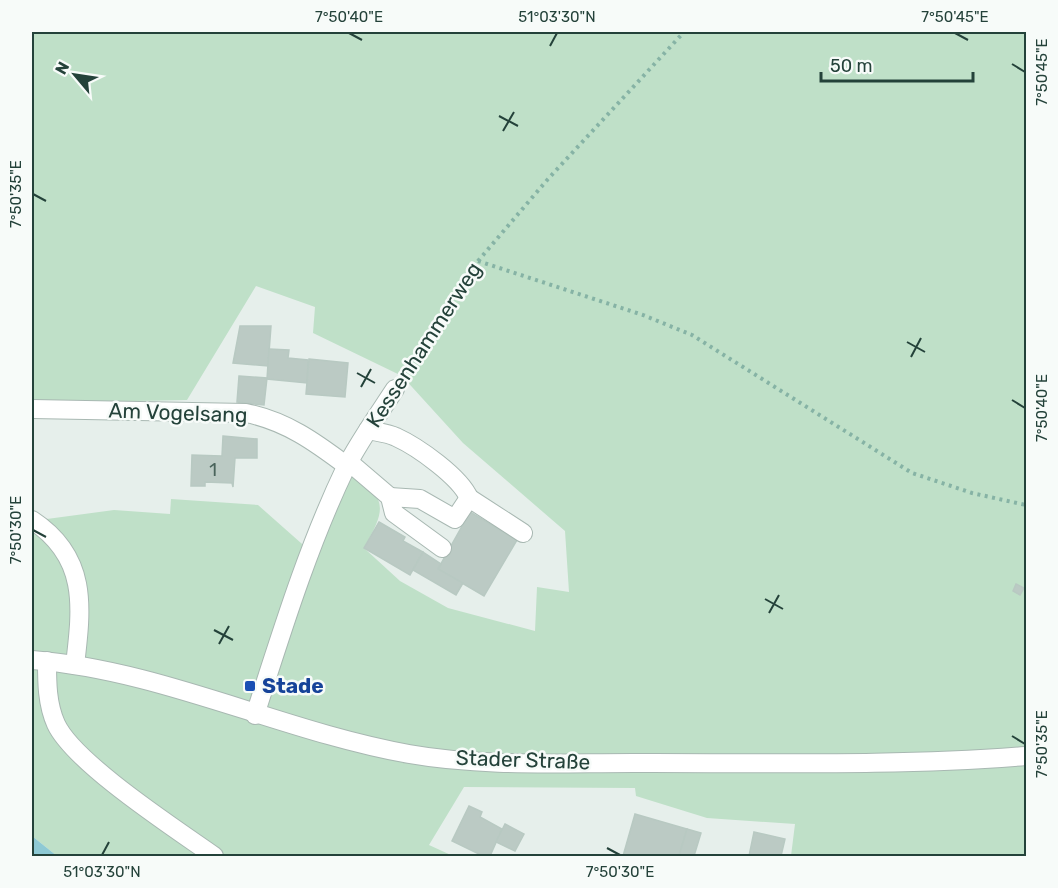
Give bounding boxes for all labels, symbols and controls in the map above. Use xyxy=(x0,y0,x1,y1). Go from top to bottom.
text: 7°50'40"E xyxy=(315,8,383,26)
text: 51°03'30"N xyxy=(518,8,596,26)
text: 7°50'45"E xyxy=(921,8,989,26)
text: 7°50'45"E xyxy=(1033,38,1051,106)
north arrow xyxy=(45,45,105,105)
scale bar xyxy=(821,45,972,83)
text: 50 m xyxy=(830,55,873,77)
text: N xyxy=(51,58,73,78)
text: 7°50'35"E xyxy=(7,160,25,228)
street label: Kessenhammerweg xyxy=(361,257,486,432)
text: 7°50'40"E xyxy=(1033,374,1051,442)
street label: Am Vogelsang xyxy=(108,398,248,427)
house number: 1 xyxy=(209,459,217,481)
text: 7°50'30"E xyxy=(7,496,25,564)
place label: Stade xyxy=(262,673,324,698)
marker: Stade xyxy=(243,679,257,693)
text: 7°50'35"E xyxy=(1033,710,1051,778)
street label: Stader Straße xyxy=(455,745,591,774)
text: 51°03'30"N xyxy=(63,863,141,881)
text: 7°50'30"E xyxy=(586,863,654,881)

